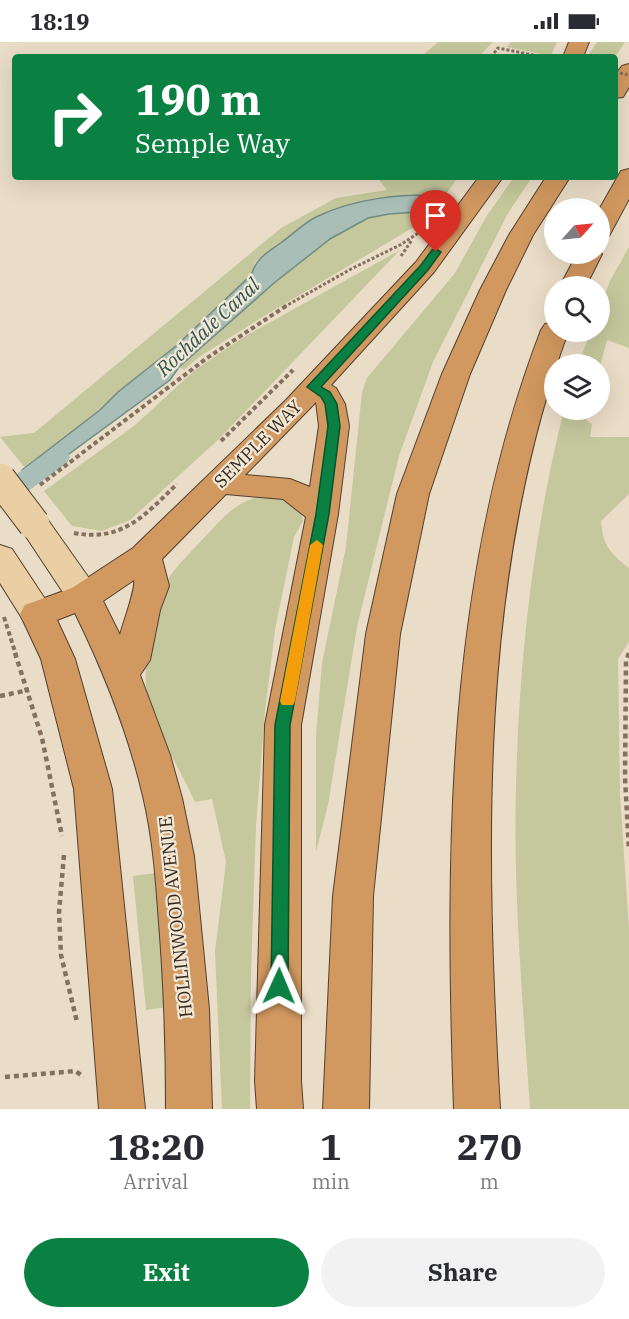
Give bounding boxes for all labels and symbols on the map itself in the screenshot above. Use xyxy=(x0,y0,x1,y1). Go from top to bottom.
pin xyxy=(410,190,461,252)
north arrow xyxy=(544,198,610,264)
water label: Rochdale Canal xyxy=(149,271,266,382)
street label: SEMPLE WAY xyxy=(209,394,307,492)
street label: HOLLINWOOD AVENUE xyxy=(153,815,198,1019)
position arrow xyxy=(247,954,311,1018)

